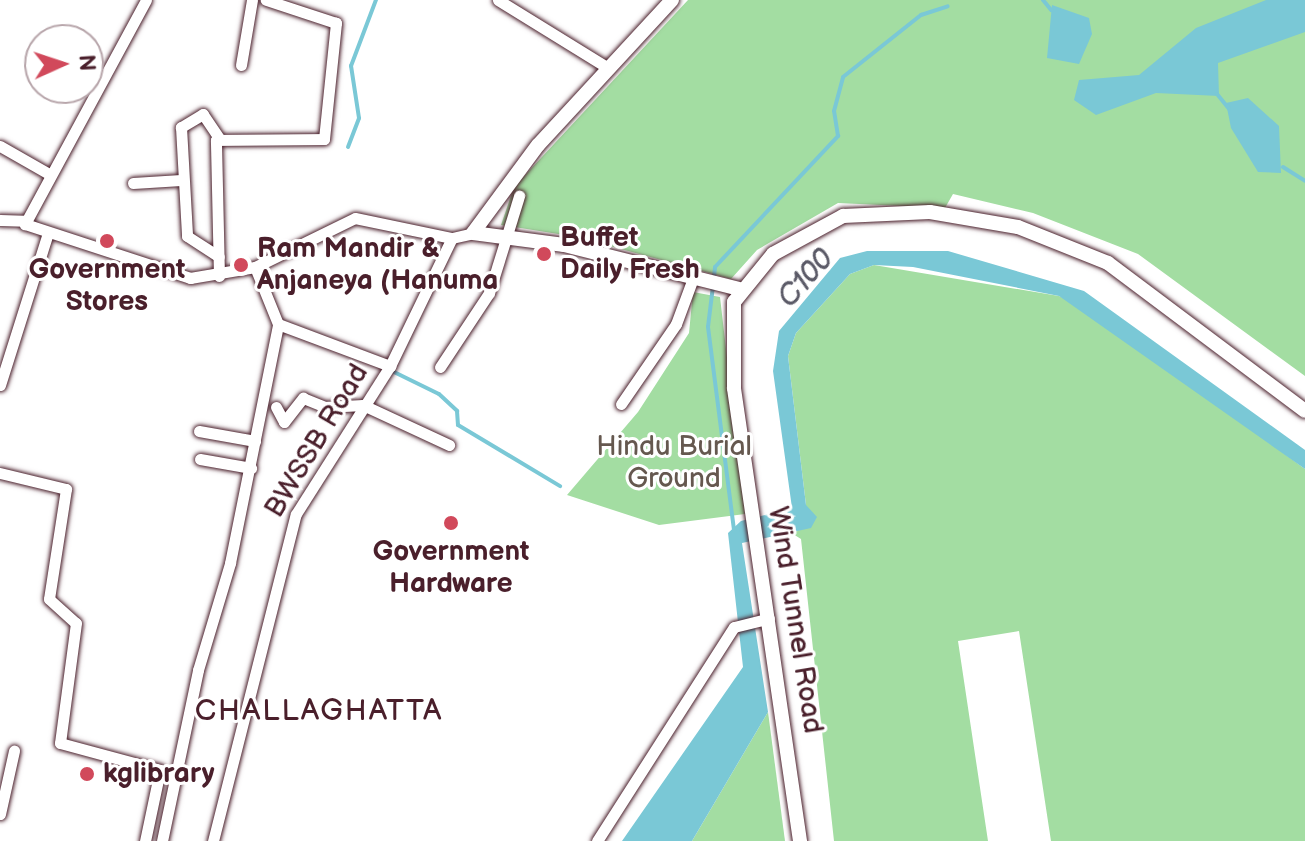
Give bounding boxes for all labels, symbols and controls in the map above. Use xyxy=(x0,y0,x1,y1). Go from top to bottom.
north arrow xyxy=(24,24,104,104)
text: N xyxy=(73,54,100,72)
place label: Buffet Daily Fresh xyxy=(560,221,701,287)
marker: Government Stores xyxy=(98,232,116,250)
place label: Ram Mandir & Anjaneya (Hanuma xyxy=(257,232,498,298)
water label: C100 xyxy=(770,242,842,316)
marker: Buffet Daily Fresh xyxy=(535,245,553,263)
place label: Government Stores xyxy=(29,253,185,319)
marker: Ram Mandir & Anjaneya (Hanuma xyxy=(232,256,250,274)
street label: BWSSB Road xyxy=(258,358,376,524)
park label: Hindu Burial Ground xyxy=(596,430,752,496)
street label: Wind Tunnel Road xyxy=(760,504,830,736)
marker: Government Hardware xyxy=(442,514,460,532)
place label: Government Hardware xyxy=(373,535,529,601)
district label: CHALLAGHATTA xyxy=(195,693,443,729)
place label: kglibrary xyxy=(103,757,214,791)
marker: kglibrary xyxy=(78,765,96,783)

